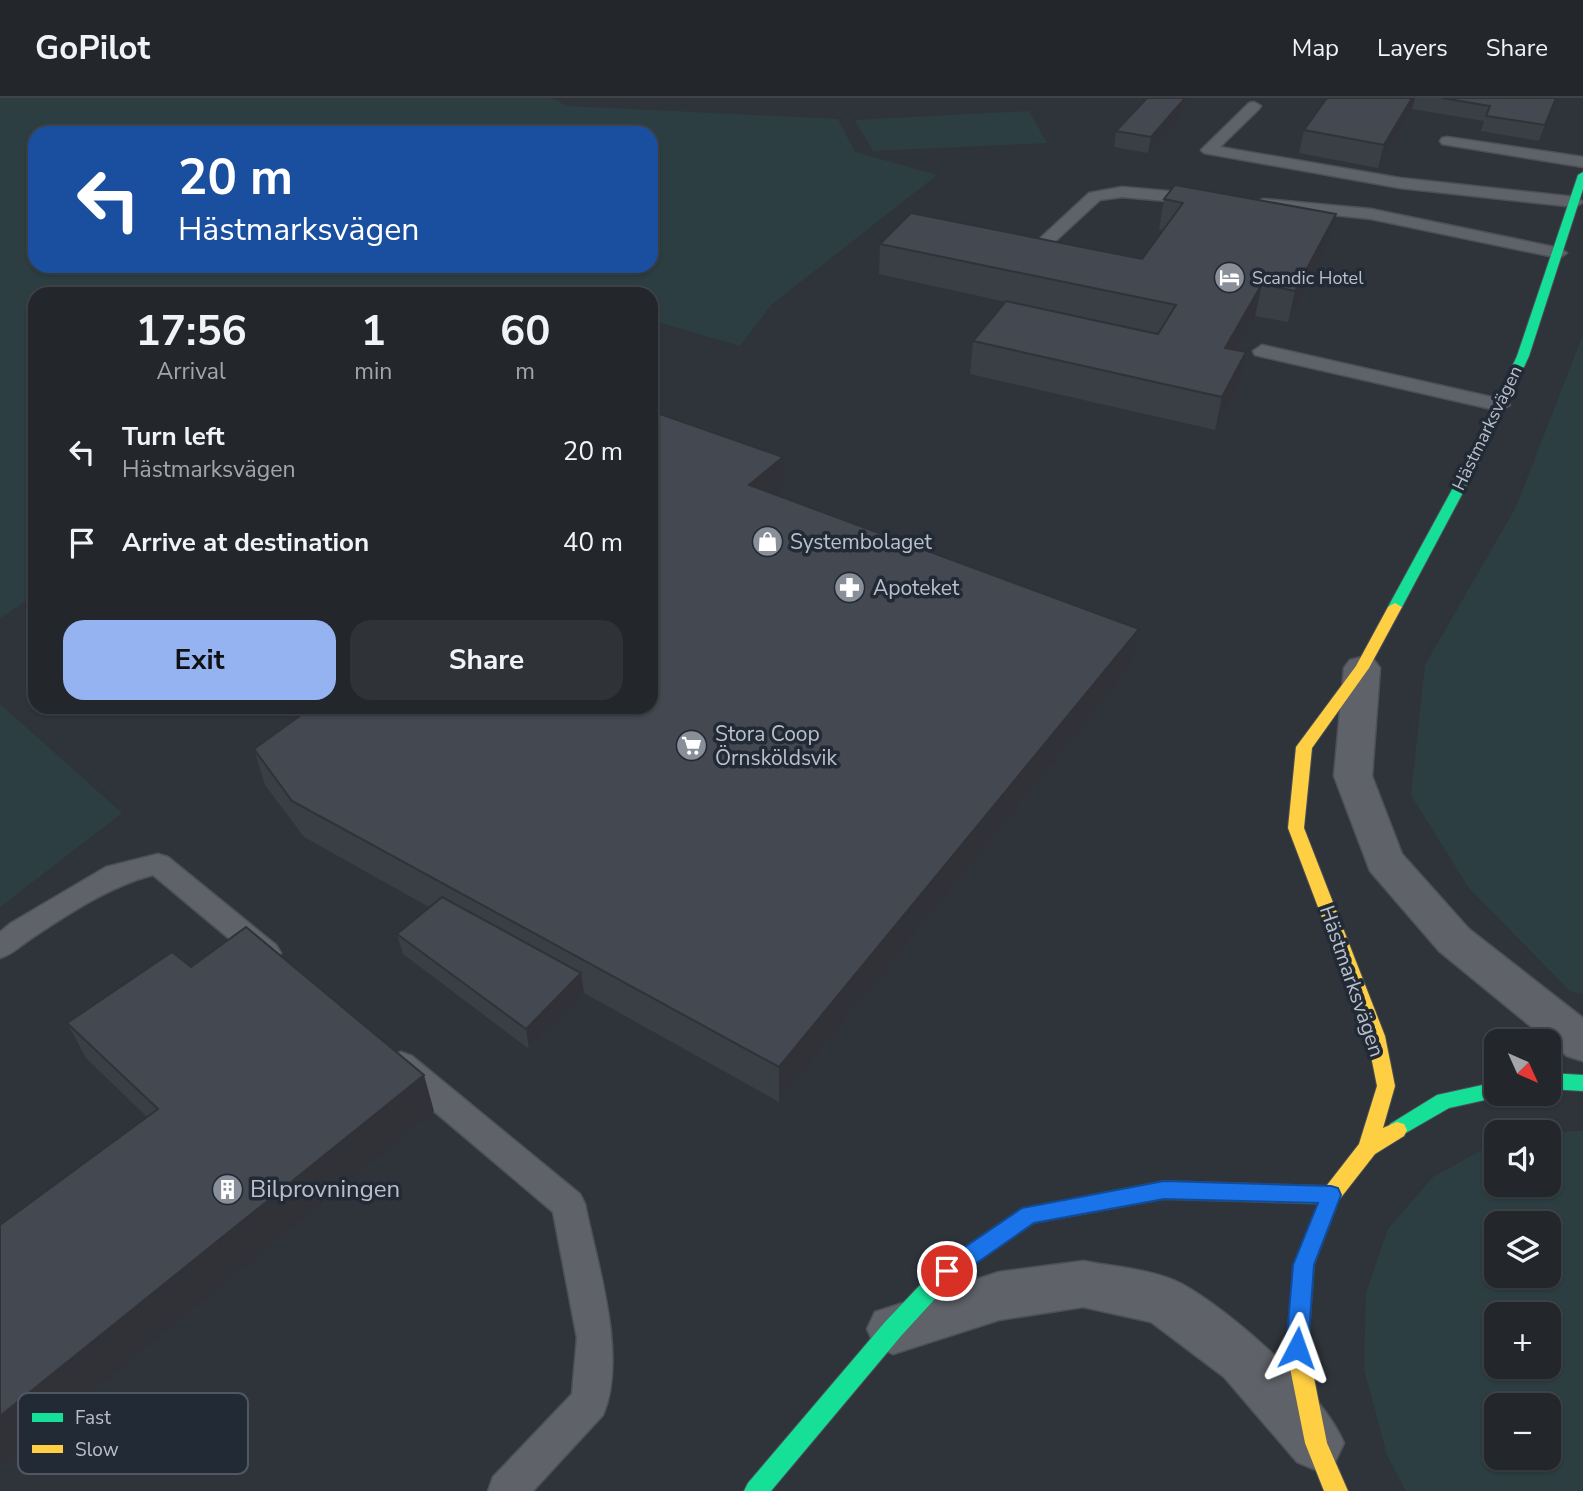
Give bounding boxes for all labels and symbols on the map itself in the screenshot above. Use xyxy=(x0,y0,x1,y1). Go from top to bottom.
hotel icon: Scandic Hotel xyxy=(1212,261,1246,295)
place label: Scandic Hotel xyxy=(1252,266,1364,290)
street label: Hästmarksvägen xyxy=(1446,362,1528,494)
shop icon: Systembolaget xyxy=(750,525,784,559)
place label: Systembolaget xyxy=(790,528,932,556)
pharmacy icon: Apoteket xyxy=(833,571,867,605)
place label: Apoteket xyxy=(873,574,960,602)
place label: Stora Coop Örnsköldsvik xyxy=(715,720,837,772)
supermarket icon: Stora Coop Örnsköldsvik xyxy=(675,729,709,763)
street label: Hästmarksvägen xyxy=(1313,902,1391,1060)
north arrow xyxy=(1484,1029,1561,1106)
building icon: Bilprovningen xyxy=(210,1172,244,1206)
place label: Bilprovningen xyxy=(250,1173,400,1205)
pin xyxy=(917,1241,977,1301)
position arrow xyxy=(1260,1311,1334,1385)
legend xyxy=(18,1393,248,1474)
text: Fast xyxy=(75,1405,111,1431)
text: Slow xyxy=(75,1437,119,1463)

